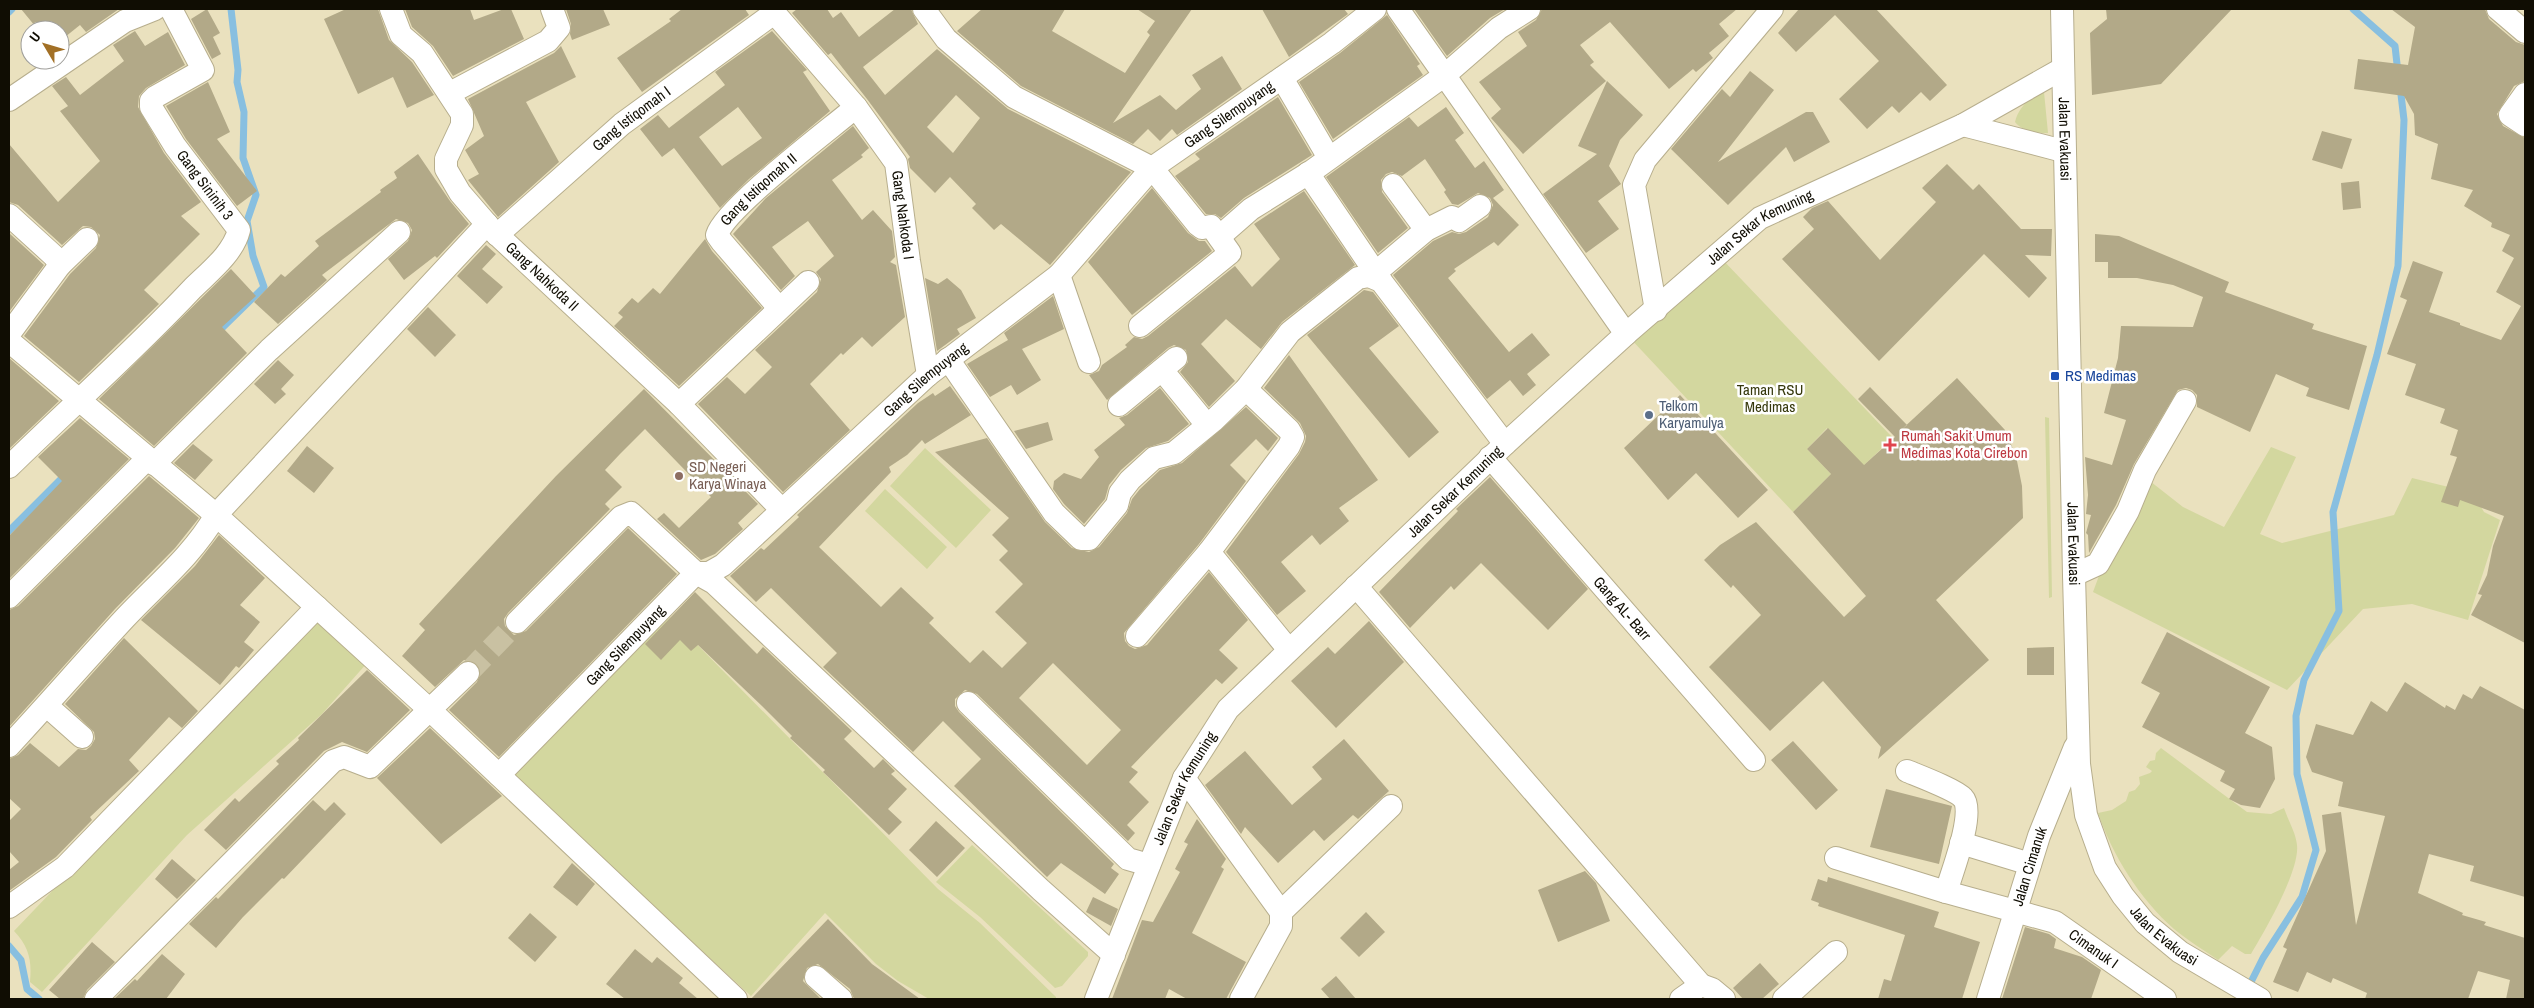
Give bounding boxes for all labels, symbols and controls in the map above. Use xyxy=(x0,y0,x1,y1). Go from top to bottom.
north arrow xyxy=(20,20,70,70)
text: U xyxy=(25,28,44,46)
street label: Gang Silempuyang xyxy=(1179,75,1278,153)
street label: Gang Istiqomah I xyxy=(587,81,675,156)
street label: Jalan Evakuasi xyxy=(2054,97,2077,181)
street label: Gang Sininih 3 xyxy=(172,145,239,224)
street label: Gang Istiqomah II xyxy=(715,148,801,230)
street label: Gang Nahkoda I xyxy=(887,169,920,261)
street label: Jalan Sekar Kemuning xyxy=(1702,184,1817,269)
street label: Gang Nahkoda II xyxy=(501,237,584,316)
street label: Gang Silempuyang xyxy=(878,337,972,421)
place label: RS Medimas xyxy=(2065,365,2136,386)
marker: RS Medimas xyxy=(2049,370,2061,382)
park label: Taman RSU Medimas xyxy=(1737,379,1803,417)
place label: Telkom Karyamulya xyxy=(1659,395,1724,433)
marker: Telkom Karyamulya xyxy=(1643,409,1655,421)
place label: Rumah Sakit Umum Medimas Kota Cirebon xyxy=(1901,425,2027,463)
marker: Rumah Sakit Umum Medimas Kota Cirebon xyxy=(1883,438,1897,452)
street label: Jalan Sekar Kemuning xyxy=(1402,441,1507,542)
place label: SD Negeri Karya Winaya xyxy=(689,456,766,494)
marker: SD Negeri Karya Winaya xyxy=(673,470,685,482)
street label: Jalan Evakuasi xyxy=(2062,502,2085,586)
street label: Gang AL- Barr xyxy=(1589,572,1656,645)
street label: Gang Silempuyang xyxy=(581,600,669,690)
street label: Jalan Sekar Kemuning xyxy=(1147,727,1221,848)
street label: Jalan Cimanuk xyxy=(2007,823,2052,909)
street label: Jalan Evakuasi xyxy=(2125,901,2202,970)
street label: Cimanuk I xyxy=(2065,924,2123,973)

